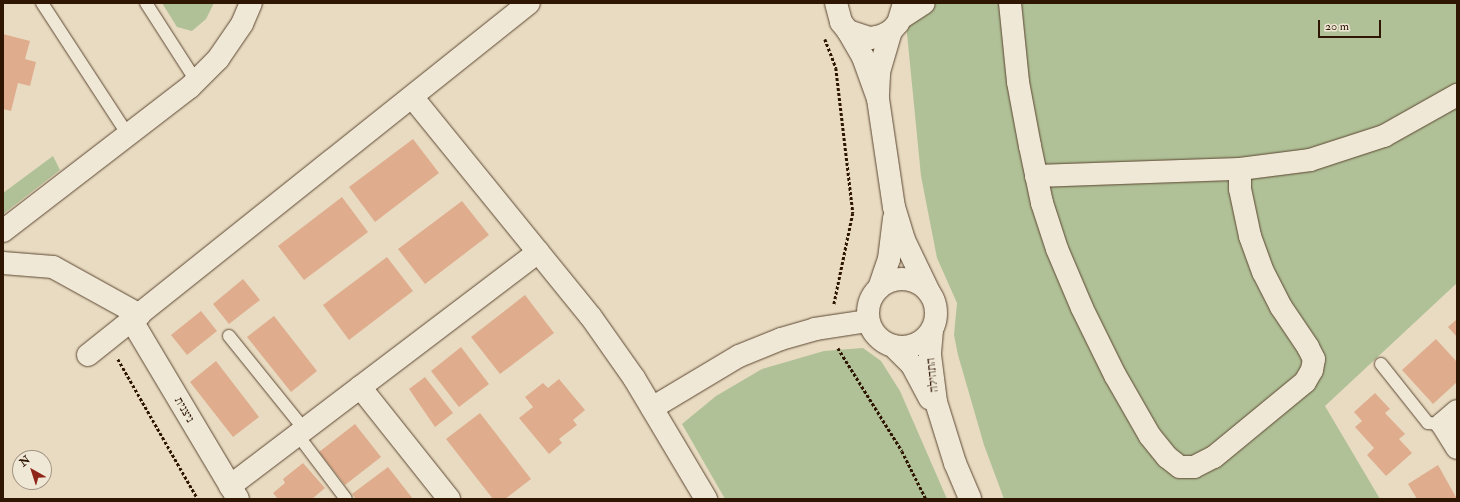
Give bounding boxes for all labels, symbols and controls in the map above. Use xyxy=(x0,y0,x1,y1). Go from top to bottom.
scale bar xyxy=(1320,12,1383,38)
text: 20 m xyxy=(1325,19,1349,34)
street label: התהילה xyxy=(924,357,942,393)
street label: ניצנית xyxy=(171,395,197,425)
north arrow xyxy=(12,450,52,490)
text: N xyxy=(17,453,33,469)

